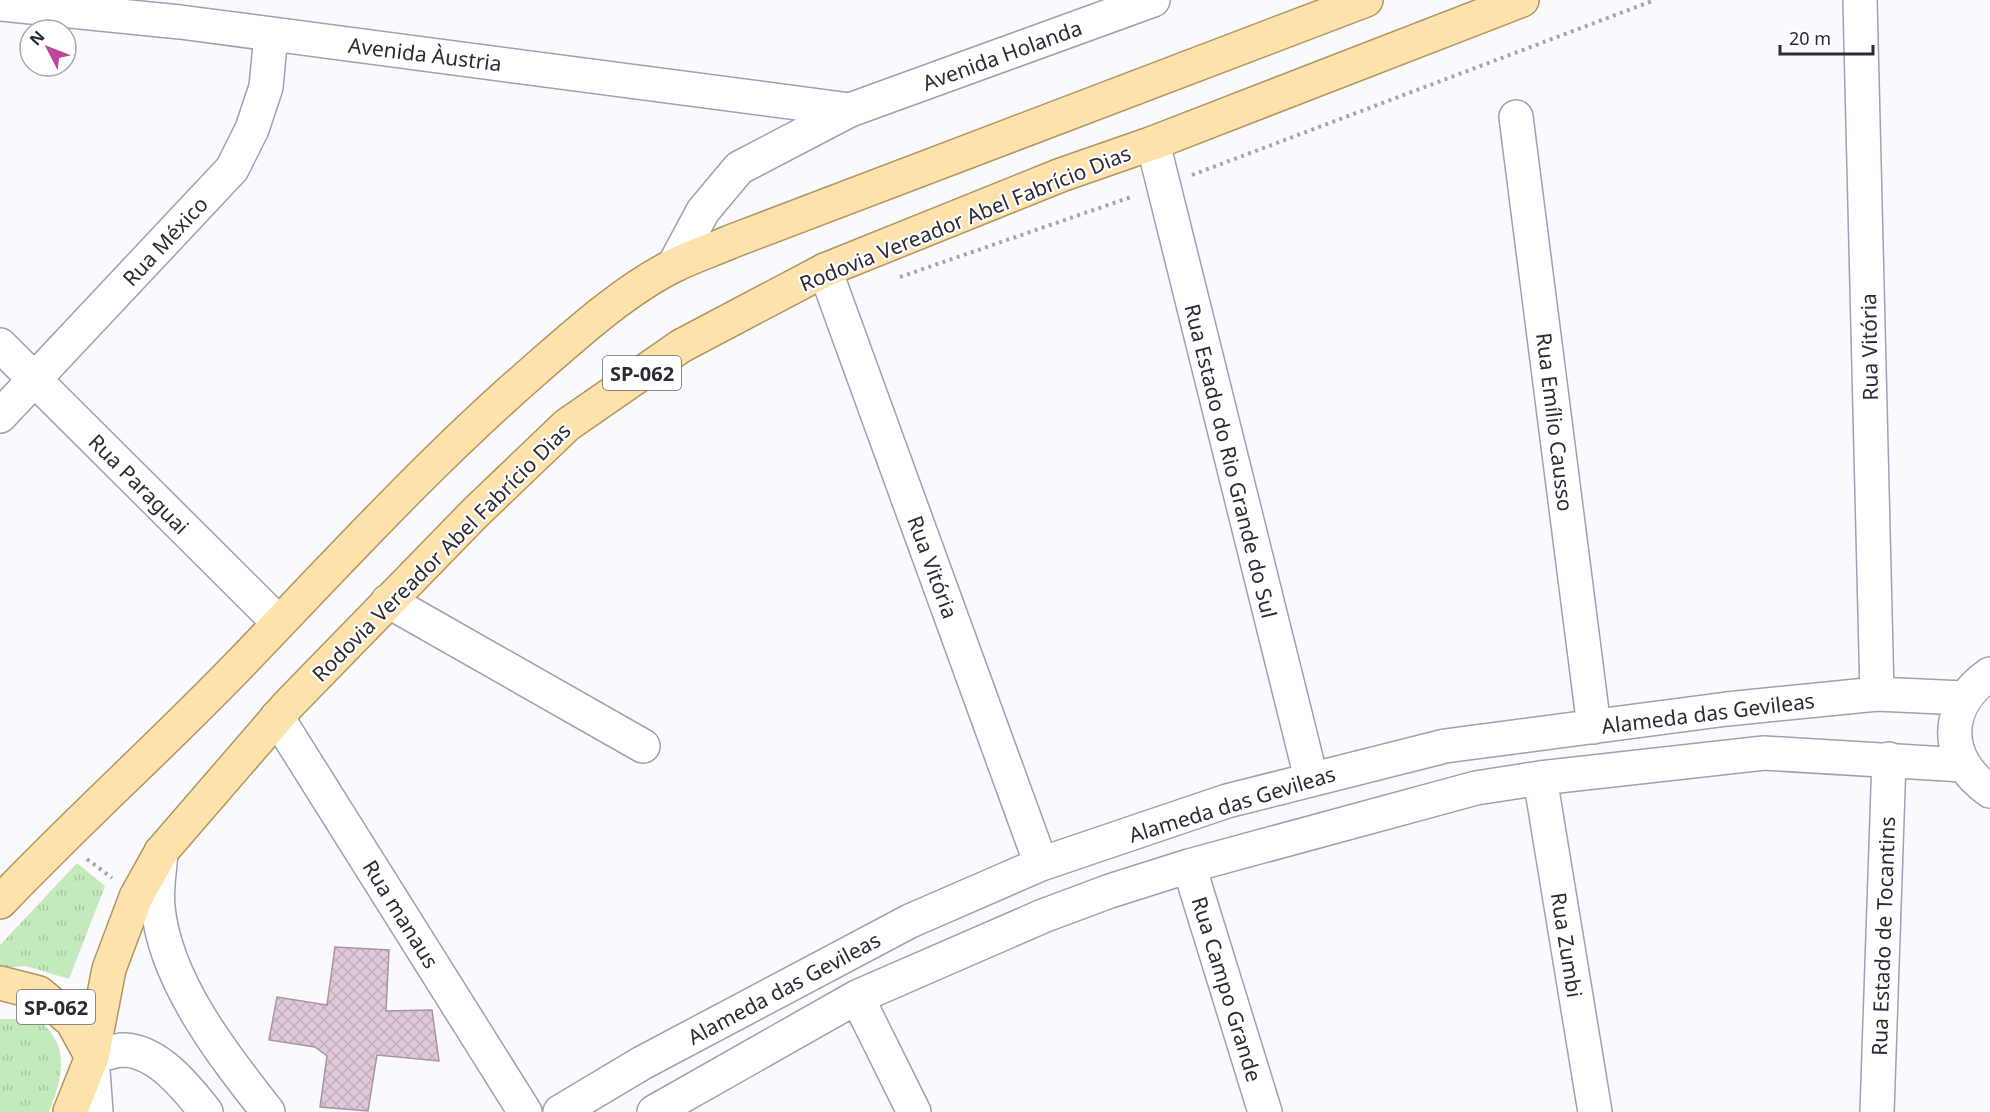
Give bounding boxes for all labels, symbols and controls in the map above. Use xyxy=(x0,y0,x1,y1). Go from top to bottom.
street label: Avenida Holanda xyxy=(918,13,1086,97)
north arrow xyxy=(18,18,78,78)
scale bar xyxy=(1780,18,1873,56)
text: N xyxy=(24,26,49,50)
text: 20 m xyxy=(1789,26,1831,50)
street label: Avenida Àustria xyxy=(347,31,503,77)
street label: Rodovia Vereador Abel Fabrício Dias xyxy=(795,139,1135,297)
street label: Rua México xyxy=(116,190,214,292)
street label: Rua Vitória xyxy=(1854,293,1884,401)
street label: Rua Estado do Rio Grande do Sul xyxy=(1178,301,1284,621)
street label: Rua Emílio Causso xyxy=(1530,331,1580,513)
road number: SP-062 xyxy=(603,356,681,390)
street label: Rodovia Vereador Abel Fabrício Dias xyxy=(306,417,576,687)
street label: Rua Paraguai xyxy=(83,428,195,540)
street label: Rua Vitória xyxy=(901,512,965,622)
street label: Alameda das Gevileas xyxy=(1600,686,1816,740)
street label: Alameda das Gevileas xyxy=(1125,759,1339,849)
street label: Rua Estado de Tocantins xyxy=(1865,816,1901,1056)
street label: Rua manaus xyxy=(357,855,445,973)
street label: Rua Zumbi xyxy=(1545,890,1589,1000)
street label: Rua Campo Grande xyxy=(1186,893,1268,1085)
street label: Alameda das Gevileas xyxy=(683,925,885,1051)
road number: SP-062 xyxy=(17,990,95,1024)

